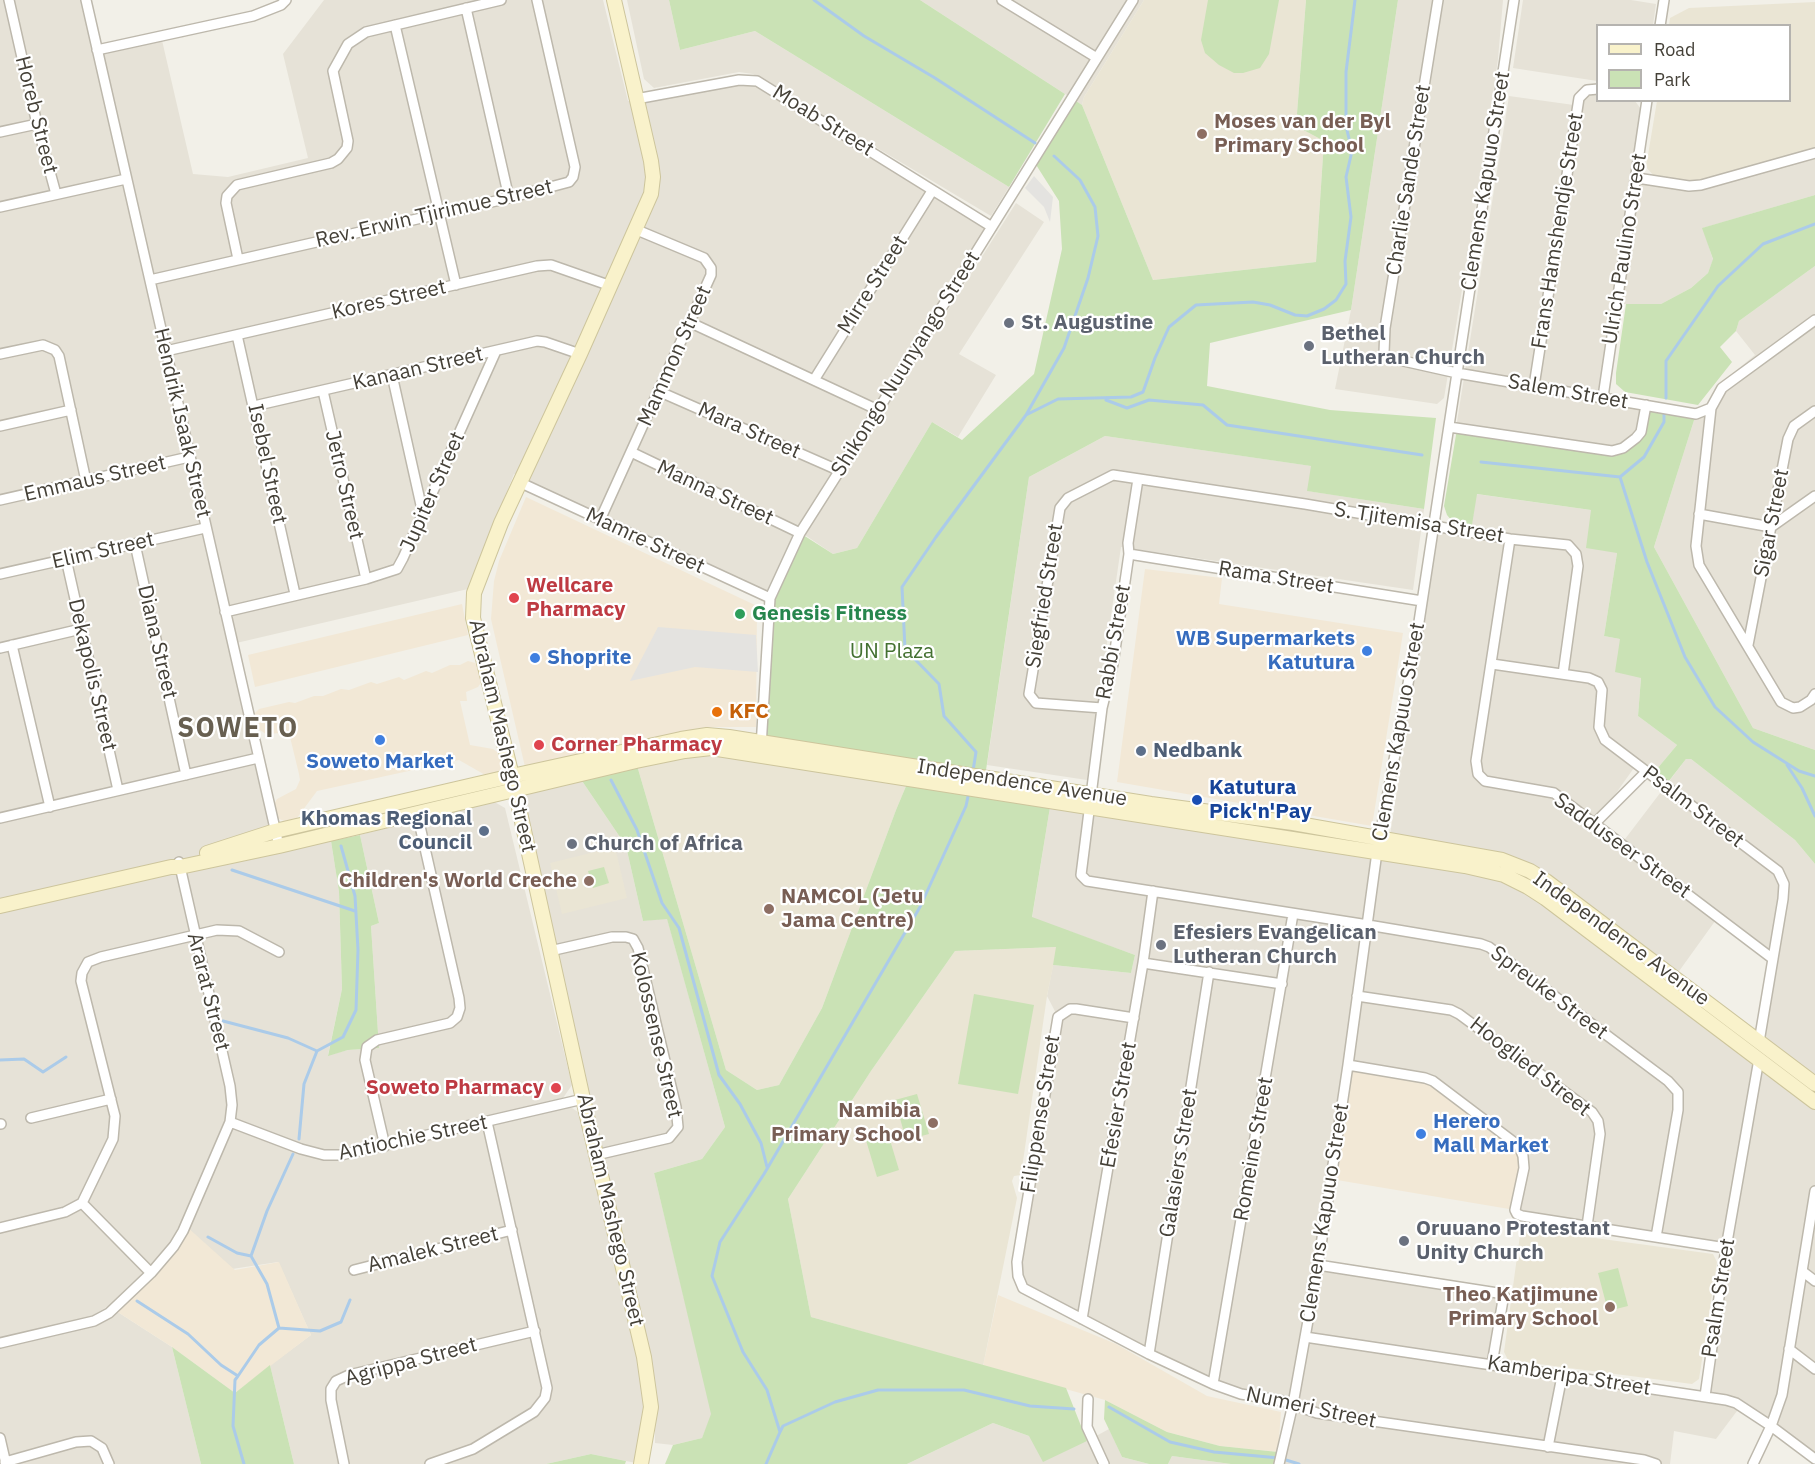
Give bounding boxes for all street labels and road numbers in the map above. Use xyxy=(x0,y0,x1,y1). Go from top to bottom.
street label: Horeb Street xyxy=(9,54,63,176)
street label: Clemens Kapuuo Street xyxy=(1456,69,1516,293)
street label: Moab Street xyxy=(768,80,878,162)
street label: Charlie Sande Street xyxy=(1381,83,1437,277)
street label: Frans Hamshendje Street xyxy=(1527,111,1589,351)
street label: Ulrich Paulino Street xyxy=(1597,152,1653,346)
street label: Rev. Erwin Tjirimue Street xyxy=(313,174,555,254)
street label: Mirre Street xyxy=(833,231,913,339)
street label: Shikongo Nuunyango Street xyxy=(826,247,986,481)
street label: Kores Street xyxy=(329,275,449,325)
street label: Mammon Street xyxy=(633,282,717,430)
street label: Hendrik Isaak Street xyxy=(148,326,216,520)
street label: Kanaan Street xyxy=(350,342,486,396)
street label: Salem Street xyxy=(1506,369,1630,415)
street label: Mara Street xyxy=(694,397,804,465)
street label: Isebel Street xyxy=(242,402,292,526)
street label: Jetro Street xyxy=(319,428,369,542)
street label: Jupiter Street xyxy=(395,428,471,556)
street label: Emmaus Street xyxy=(22,450,168,508)
street label: Manna Street xyxy=(653,455,777,531)
street label: Sigar Street xyxy=(1749,467,1795,579)
street label: S. Tjitemisa Street xyxy=(1332,497,1506,549)
street label: Mamre Street xyxy=(582,502,708,580)
street label: Siegfried Street xyxy=(1021,522,1069,670)
street label: Elim Street xyxy=(49,527,157,575)
street label: Rama Street xyxy=(1216,556,1336,600)
street label: Rabbi Street xyxy=(1091,582,1137,702)
street label: Diana Street xyxy=(132,583,182,701)
street label: Dekapolis Street xyxy=(62,596,122,754)
street label: Abraham Mashego Street xyxy=(463,617,541,855)
street label: Clemens Kapuuo Street xyxy=(1367,621,1431,843)
street label: Independence Avenue xyxy=(915,754,1129,812)
street label: Psalm Street xyxy=(1637,761,1749,853)
street label: Sadduseer Street xyxy=(1549,788,1695,904)
street label: Independence Avenue xyxy=(1528,866,1714,1012)
street label: Ararat Street xyxy=(181,930,235,1054)
street label: Spreuke Street xyxy=(1485,941,1613,1045)
street label: Kolossense Street xyxy=(625,949,687,1121)
street label: Hooglied Street xyxy=(1464,1012,1596,1122)
street label: Filippense Street xyxy=(1016,1033,1066,1195)
street label: Efesier Street xyxy=(1095,1040,1143,1170)
street label: Romeine Street xyxy=(1229,1075,1279,1223)
street label: Galasiers Street xyxy=(1155,1087,1203,1239)
street label: Abraham Mashego Street xyxy=(571,1091,649,1329)
street label: Clemens Kapuuo Street xyxy=(1295,1101,1355,1325)
street label: Antiochie Street xyxy=(336,1110,490,1166)
street label: Amalek Street xyxy=(365,1222,501,1278)
street label: Psalm Street xyxy=(1697,1236,1741,1360)
street label: Agrippa Street xyxy=(342,1332,480,1392)
street label: Kamberipa Street xyxy=(1485,1351,1653,1401)
street label: Numeri Street xyxy=(1244,1382,1378,1434)

